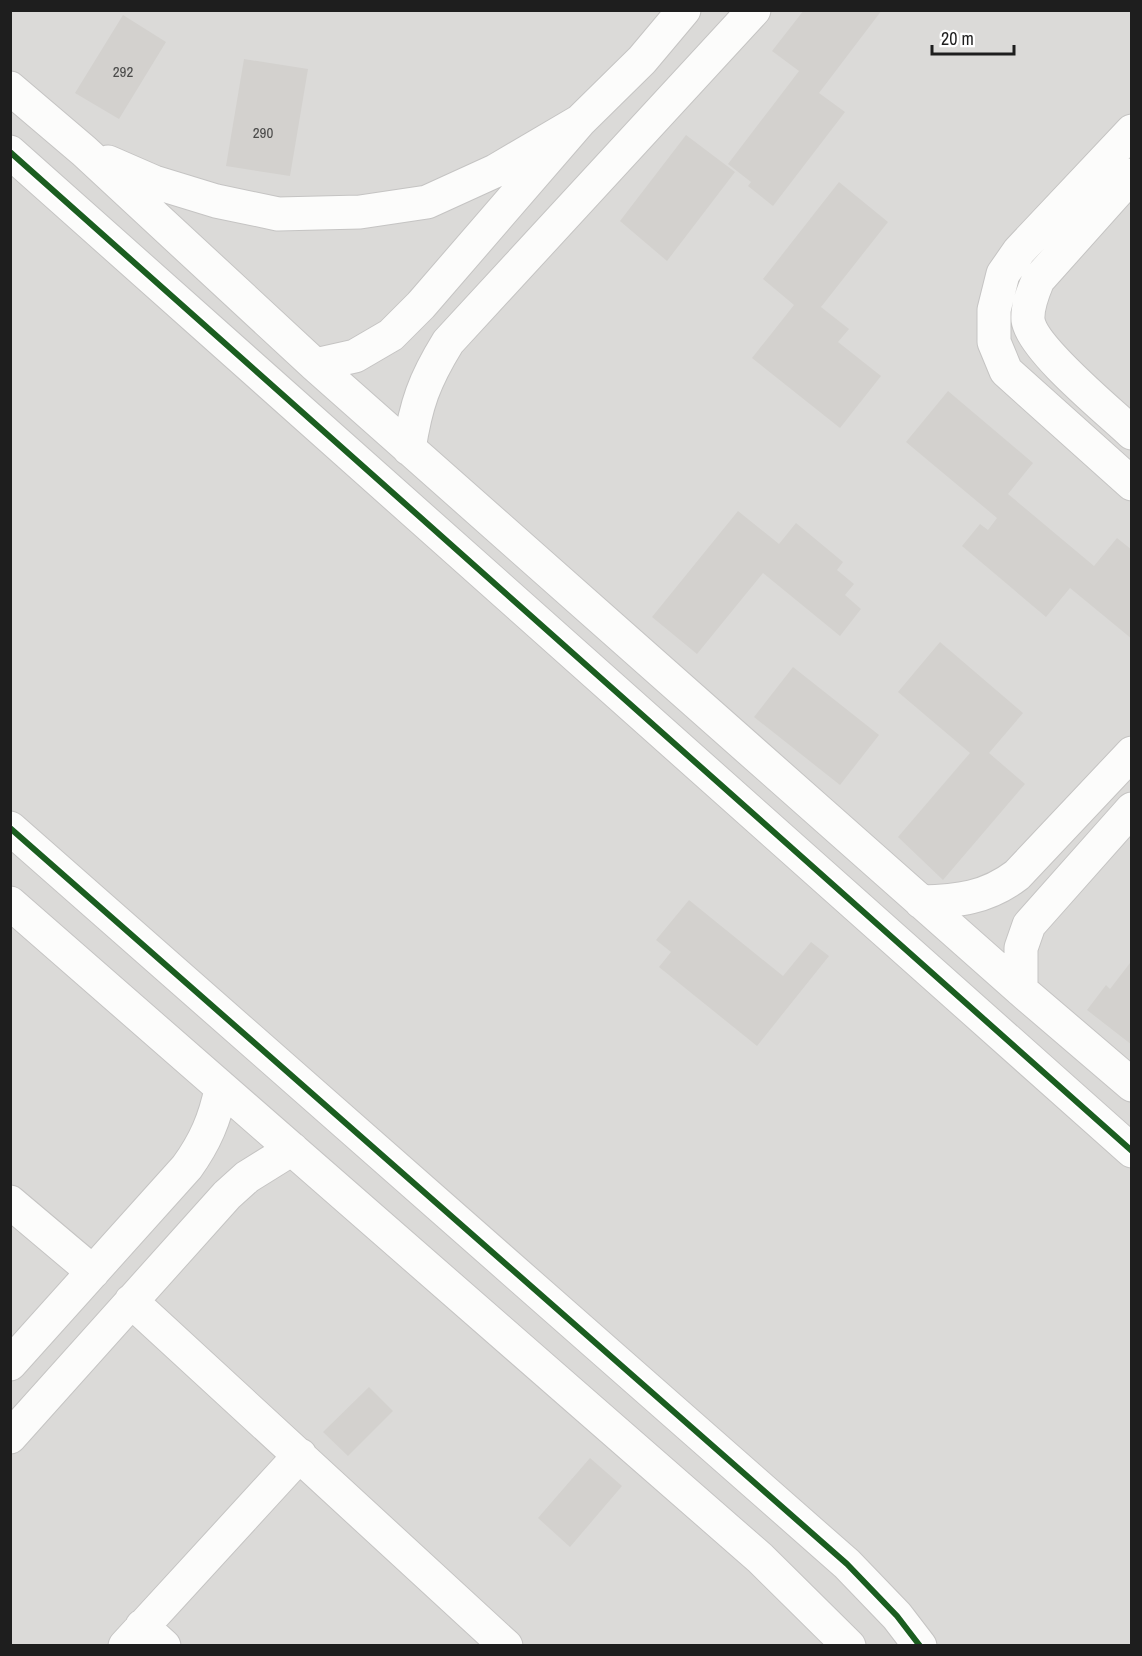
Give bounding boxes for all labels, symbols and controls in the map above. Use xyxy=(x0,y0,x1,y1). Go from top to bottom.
scale bar xyxy=(932,18,1014,56)
text: 20 m xyxy=(941,26,974,51)
house number: 292 xyxy=(113,61,133,82)
house number: 290 xyxy=(253,122,273,143)

